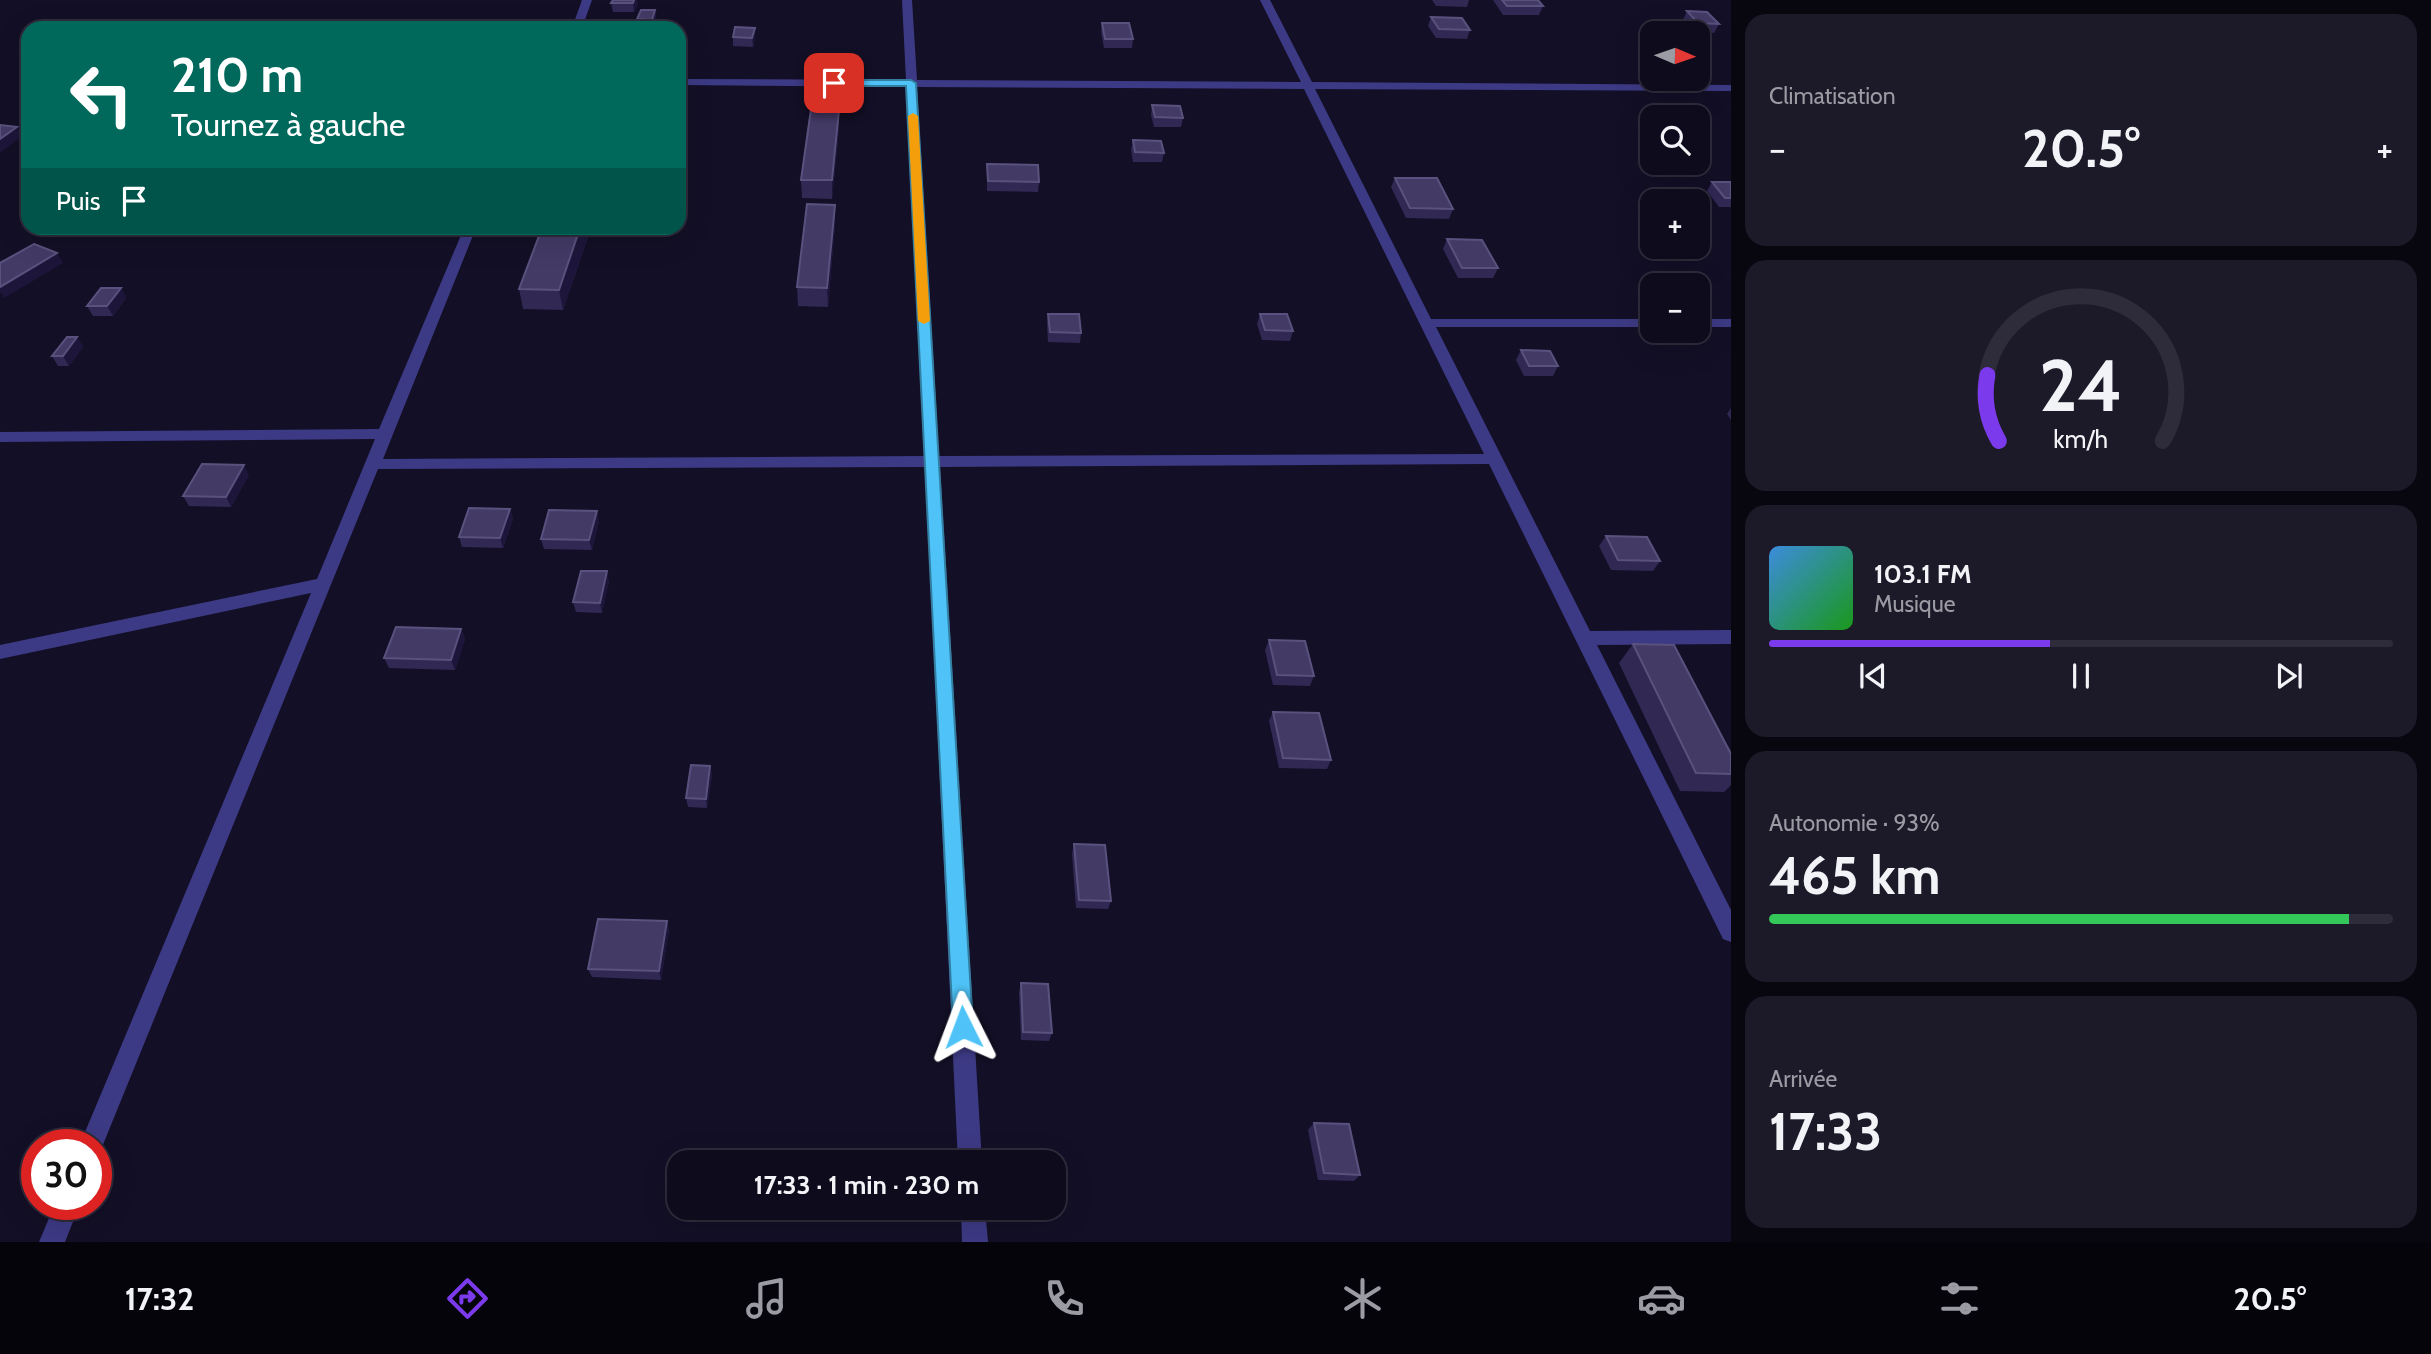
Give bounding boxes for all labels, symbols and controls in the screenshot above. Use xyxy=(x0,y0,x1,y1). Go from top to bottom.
north arrow xyxy=(1640,21,1710,91)
map controls xyxy=(1640,21,1710,343)
text: 210 m xyxy=(171,45,303,104)
icon: left xyxy=(56,49,147,140)
pin xyxy=(804,53,864,113)
icon: arrive xyxy=(815,64,853,102)
text: Climatisation xyxy=(1769,82,1896,110)
text: Tournez à gauche xyxy=(171,105,405,144)
button: search xyxy=(1640,105,1710,175)
text: 20.5° xyxy=(2022,117,2140,180)
text: − xyxy=(1769,125,1786,172)
text: + xyxy=(2376,125,2393,172)
icon: arrive xyxy=(115,182,153,220)
text: Puis xyxy=(56,185,101,217)
button: + xyxy=(1640,189,1710,259)
button: − xyxy=(1640,273,1710,343)
text: 24 xyxy=(2039,342,2123,430)
text: km/h xyxy=(2054,424,2108,454)
text: 103.1 FM xyxy=(1874,558,1972,590)
text: Musique xyxy=(1874,590,1956,618)
icon: previous xyxy=(1854,657,1892,695)
icon: pause xyxy=(2062,657,2100,695)
icon: next xyxy=(2270,657,2308,695)
text: Autonomie · 93% xyxy=(1769,809,1940,837)
text: 465 km xyxy=(1769,844,1941,907)
position arrow xyxy=(926,990,1000,1064)
text: Arrivée xyxy=(1769,1065,1837,1093)
text: 17:33 xyxy=(1769,1100,1882,1163)
speed limit sign: 30 xyxy=(21,1129,112,1220)
text: 17:33 · 1 min · 230 m xyxy=(754,1169,979,1201)
icon: directions xyxy=(443,1274,492,1323)
icon: music xyxy=(742,1274,791,1323)
icon: phone xyxy=(1040,1274,1089,1323)
icon: climate xyxy=(1338,1274,1387,1323)
icon: car xyxy=(1637,1274,1686,1323)
icon: filters xyxy=(1935,1274,1984,1323)
text: 17:32 xyxy=(125,1279,194,1318)
text: 20.5° xyxy=(2234,1279,2306,1318)

